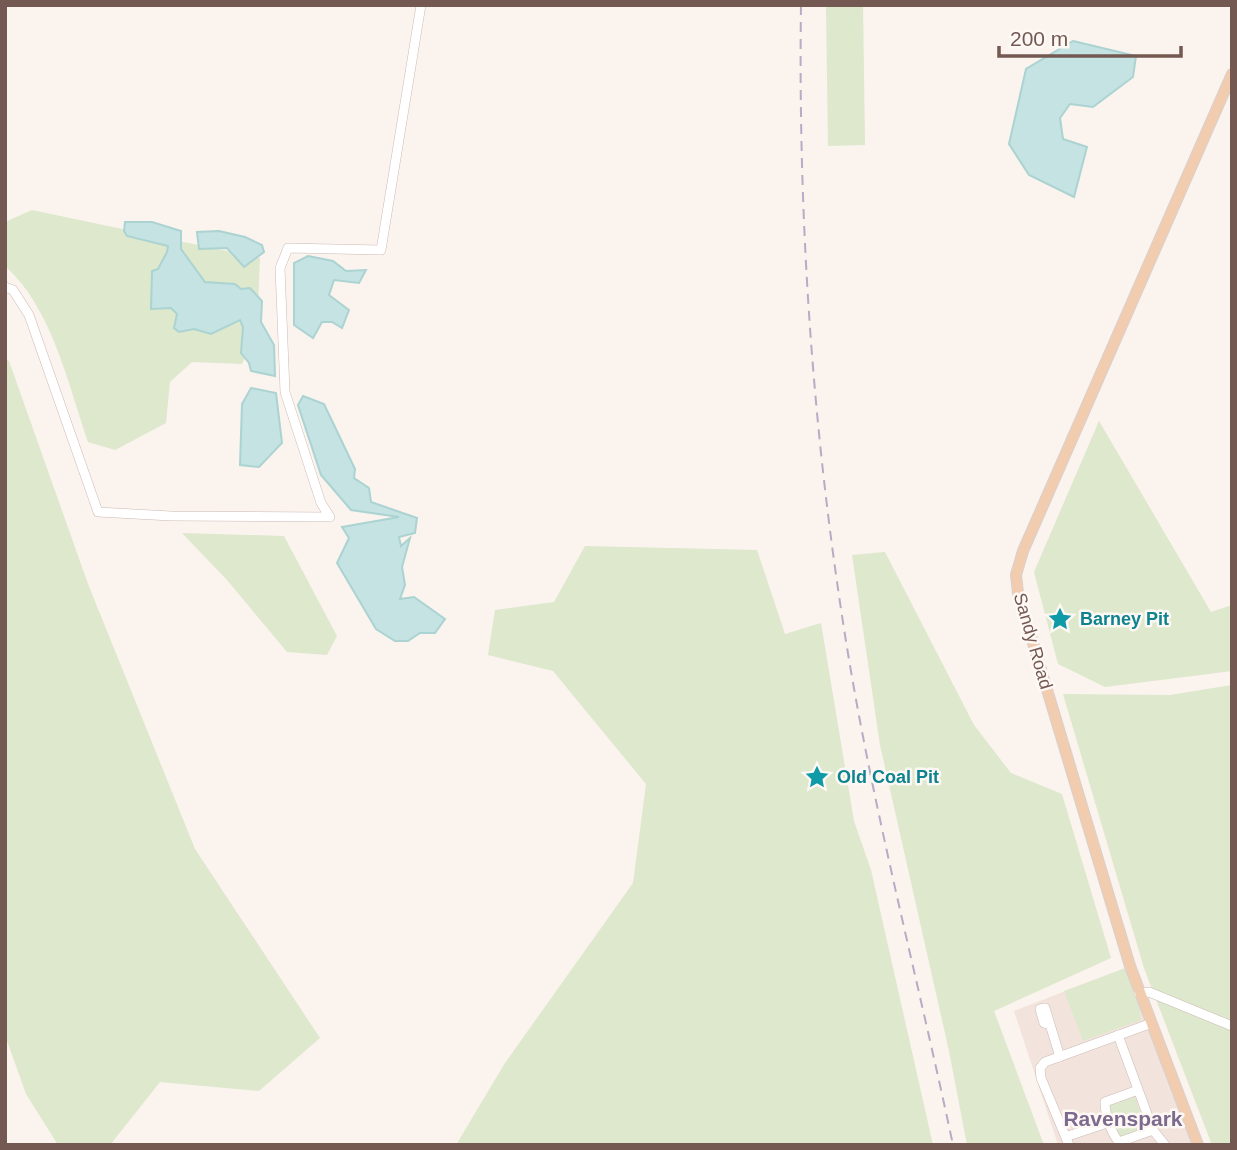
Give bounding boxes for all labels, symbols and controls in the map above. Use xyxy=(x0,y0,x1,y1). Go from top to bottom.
scale bar xyxy=(999,14,1181,58)
text: 200 m xyxy=(1010,27,1068,50)
street label: Sandy Road xyxy=(1010,591,1056,691)
place icon: Barney Pit xyxy=(1046,605,1074,633)
place label: Barney Pit xyxy=(1080,609,1169,629)
place icon: Old Coal Pit xyxy=(803,763,831,791)
place label: Old Coal Pit xyxy=(837,767,939,787)
district label: Ravenspark xyxy=(1063,1107,1183,1130)

